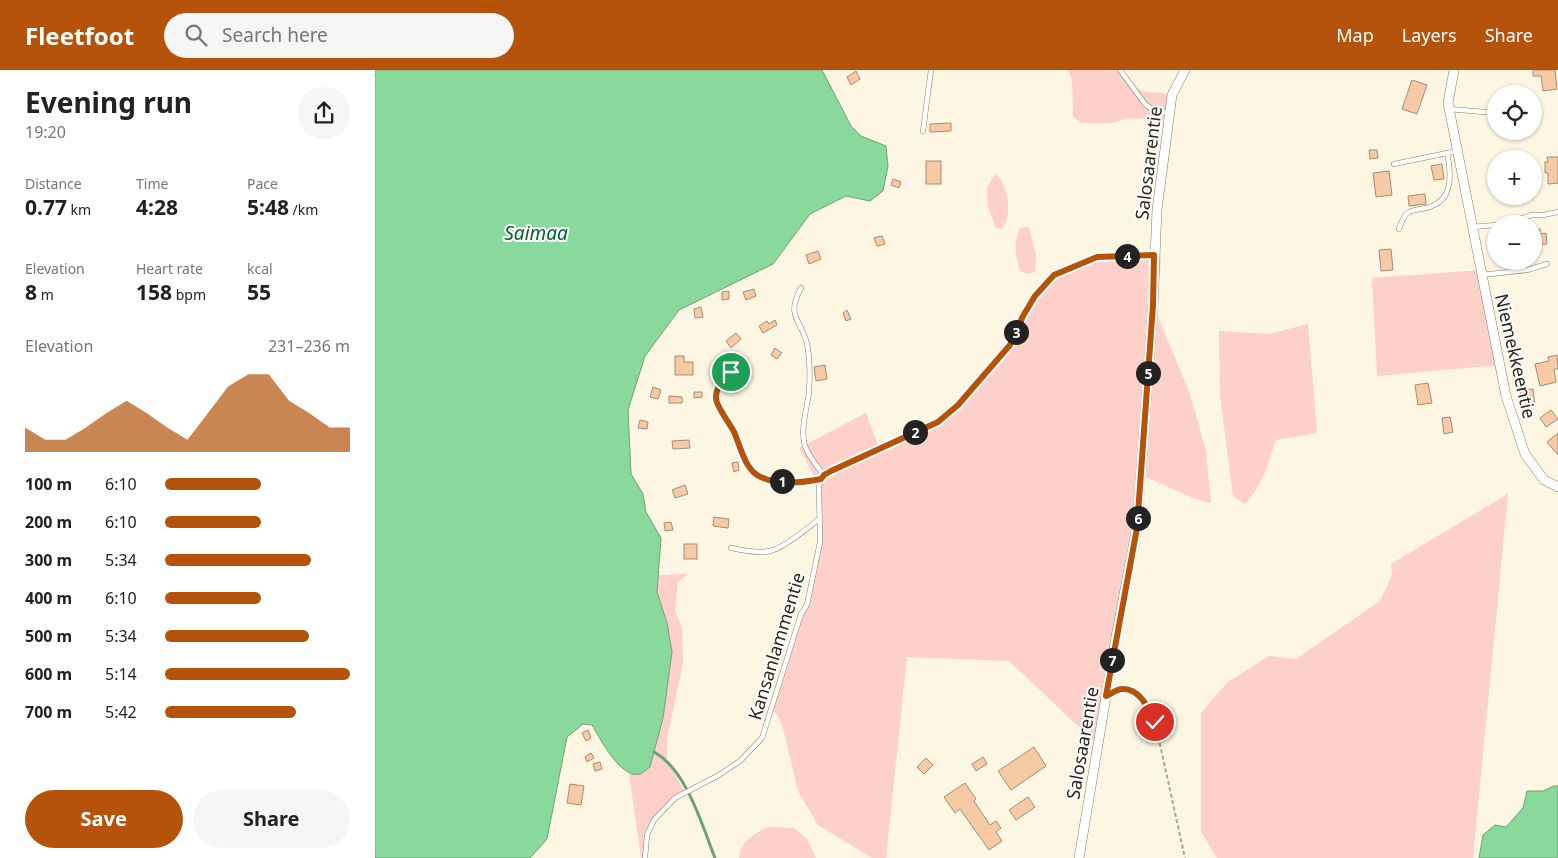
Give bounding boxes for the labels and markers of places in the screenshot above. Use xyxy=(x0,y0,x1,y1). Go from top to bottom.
pin: 4 xyxy=(1115,244,1139,268)
pin: 3 xyxy=(1003,320,1029,344)
pin xyxy=(710,351,752,393)
pin: 5 xyxy=(1135,360,1161,386)
pin: 2 xyxy=(903,420,927,444)
pin: 1 xyxy=(769,468,795,494)
pin: 6 xyxy=(1125,506,1151,530)
pin: 7 xyxy=(1099,648,1125,672)
pin xyxy=(1134,701,1176,743)

